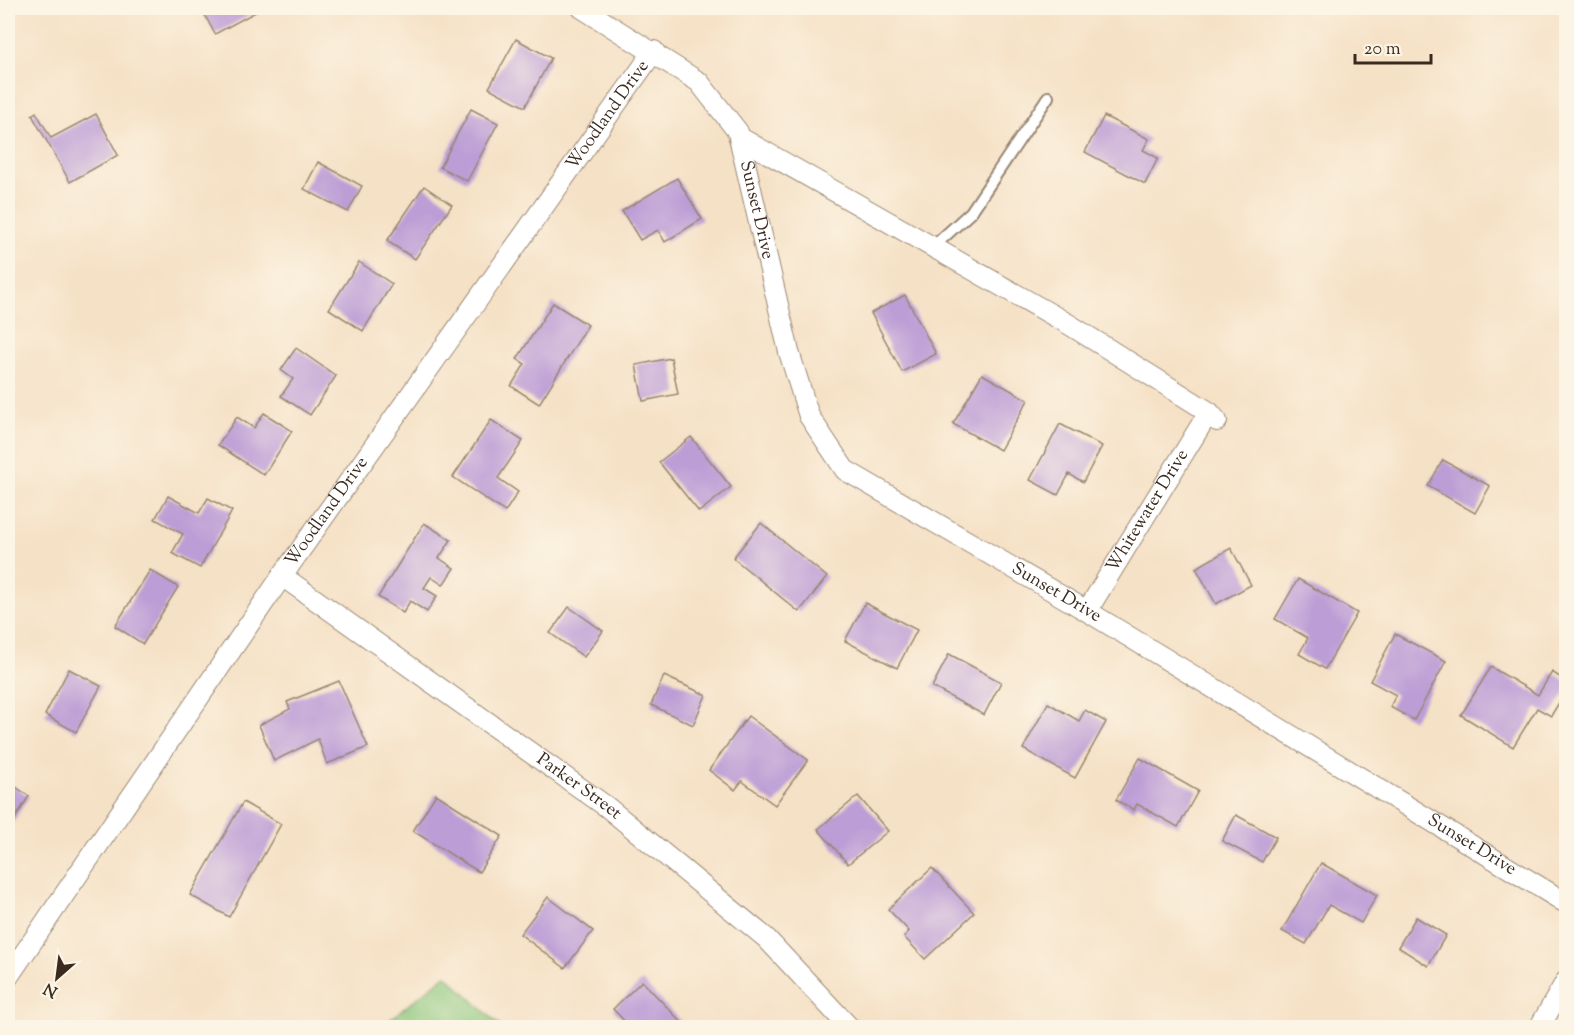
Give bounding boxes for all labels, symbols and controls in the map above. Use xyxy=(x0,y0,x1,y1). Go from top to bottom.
scale bar xyxy=(1355,27,1432,65)
text: 20 m xyxy=(1364,37,1401,63)
street label: Woodland Drive xyxy=(560,55,656,176)
street label: Sunset Drive xyxy=(732,158,780,262)
street label: Whitewater Drive xyxy=(1100,445,1196,578)
street label: Woodland Drive xyxy=(279,452,375,572)
street label: Sunset Drive xyxy=(1006,556,1106,630)
street label: Parker Street xyxy=(531,747,627,827)
street label: Sunset Drive xyxy=(1422,808,1521,883)
north arrow xyxy=(27,948,87,1008)
text: N xyxy=(40,976,62,1002)

